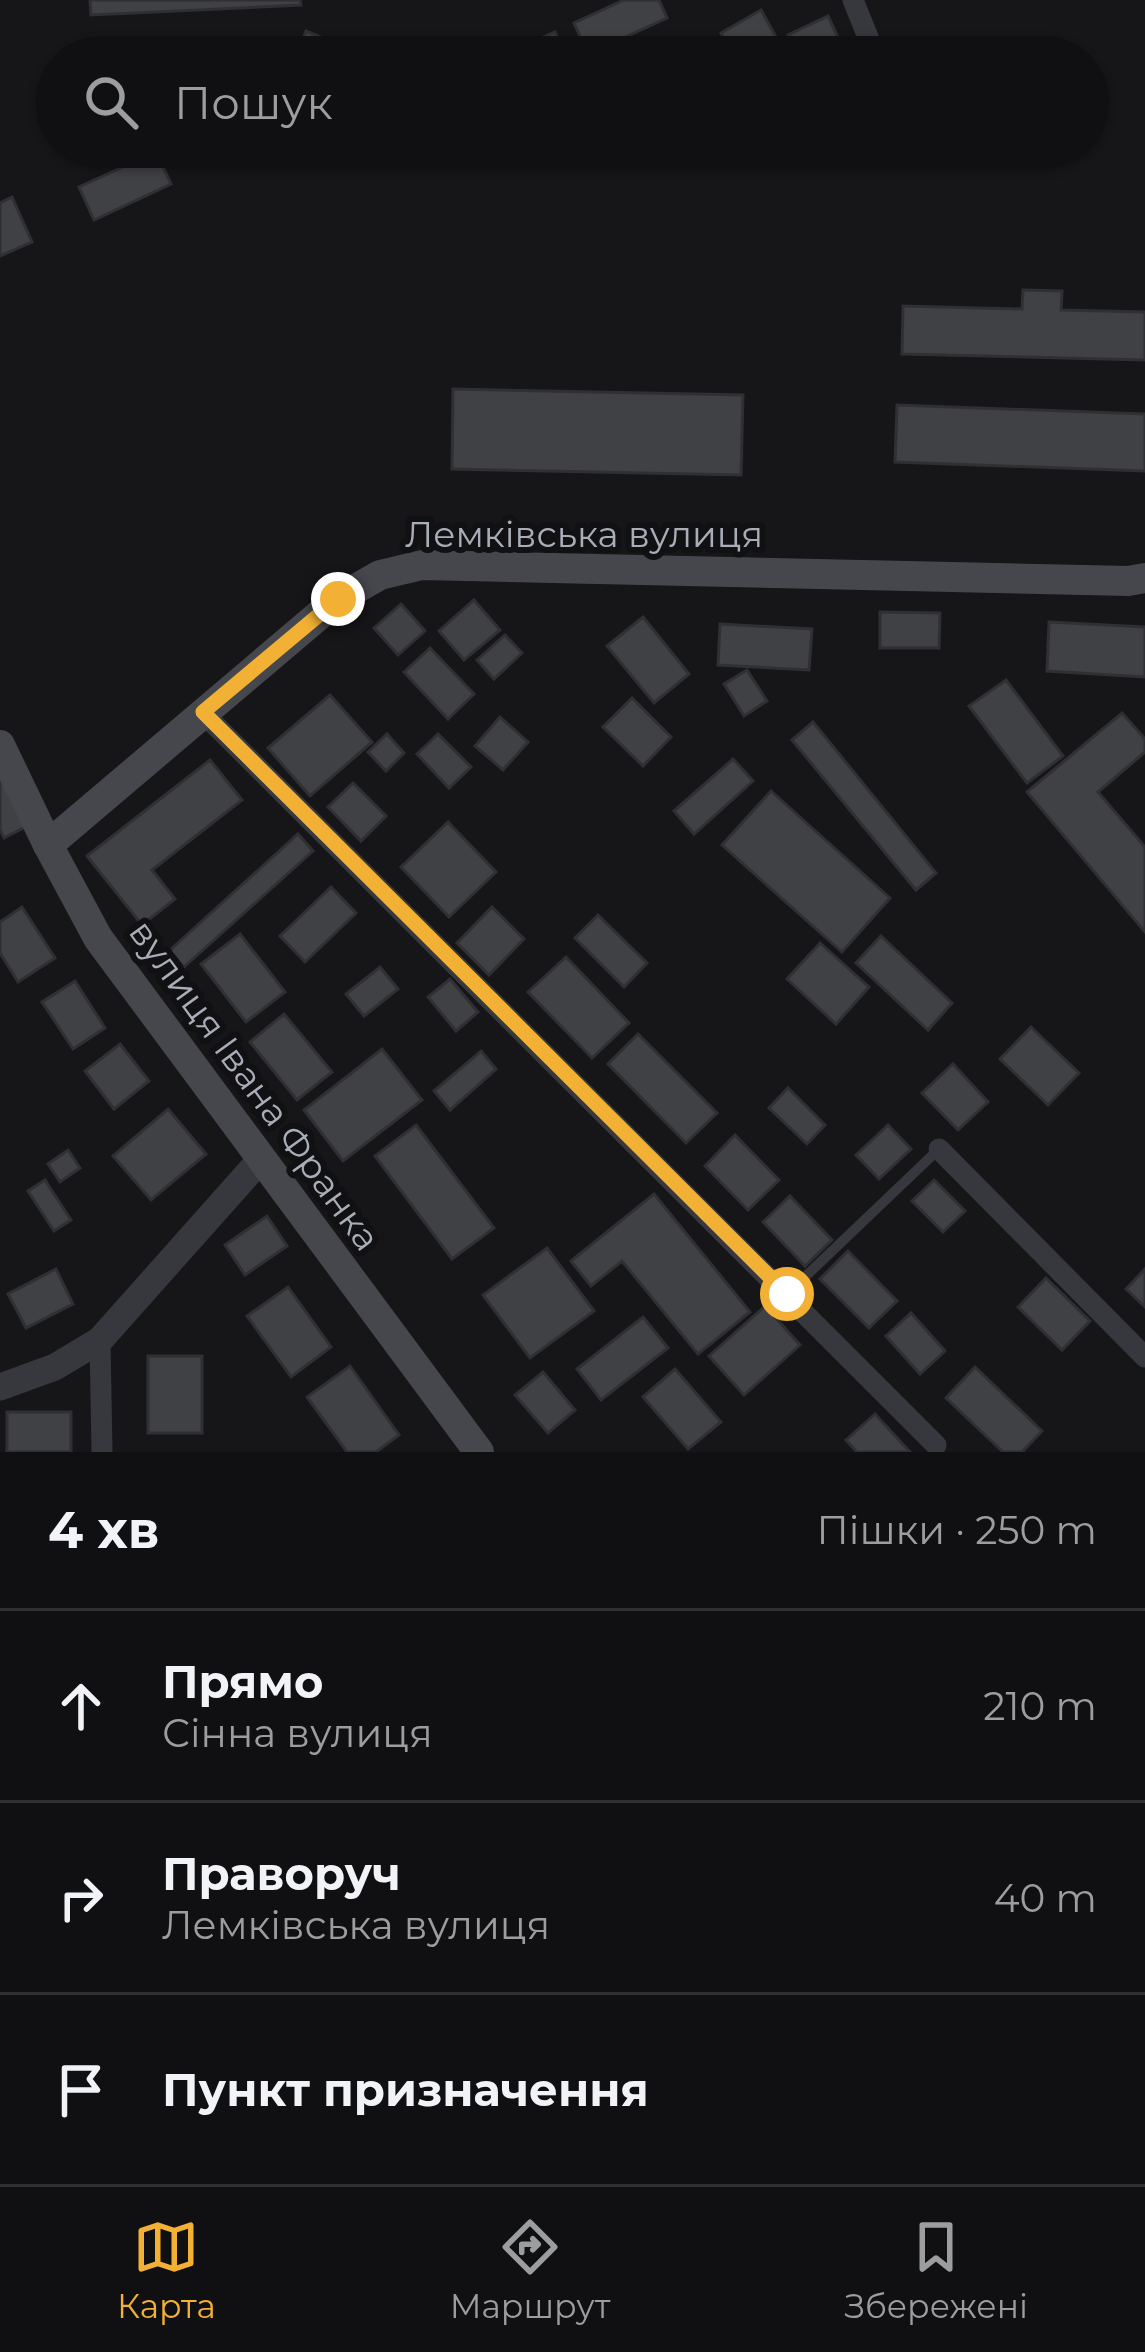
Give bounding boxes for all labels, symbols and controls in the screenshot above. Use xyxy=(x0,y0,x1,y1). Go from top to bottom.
search box xyxy=(36,36,1109,168)
icon: search xyxy=(78,69,144,135)
text: Пошук xyxy=(174,75,333,130)
street label: Лемківська вулиця xyxy=(405,512,763,556)
route end xyxy=(311,572,365,626)
street label: вулиця Івана Франка xyxy=(120,911,390,1259)
route start xyxy=(760,1267,814,1321)
text: 4 хв xyxy=(48,1499,160,1561)
text: Пішки · 250 m xyxy=(817,1506,1097,1554)
text: Прямо xyxy=(162,1654,323,1709)
icon: ahead xyxy=(48,1673,114,1739)
text: 210 m xyxy=(983,1682,1097,1730)
text: Сінна вулиця xyxy=(162,1709,433,1757)
text: Праворуч xyxy=(162,1846,401,1901)
icon: right xyxy=(48,1865,114,1931)
text: 40 m xyxy=(994,1874,1097,1922)
text: Лемківська вулиця xyxy=(162,1901,550,1949)
icon: arrive xyxy=(48,2057,114,2123)
text: Пункт призначення xyxy=(162,2062,649,2117)
tab: Карта xyxy=(117,2214,216,2326)
tab: Маршрут xyxy=(450,2214,610,2326)
tab: Збережені xyxy=(844,2214,1028,2326)

